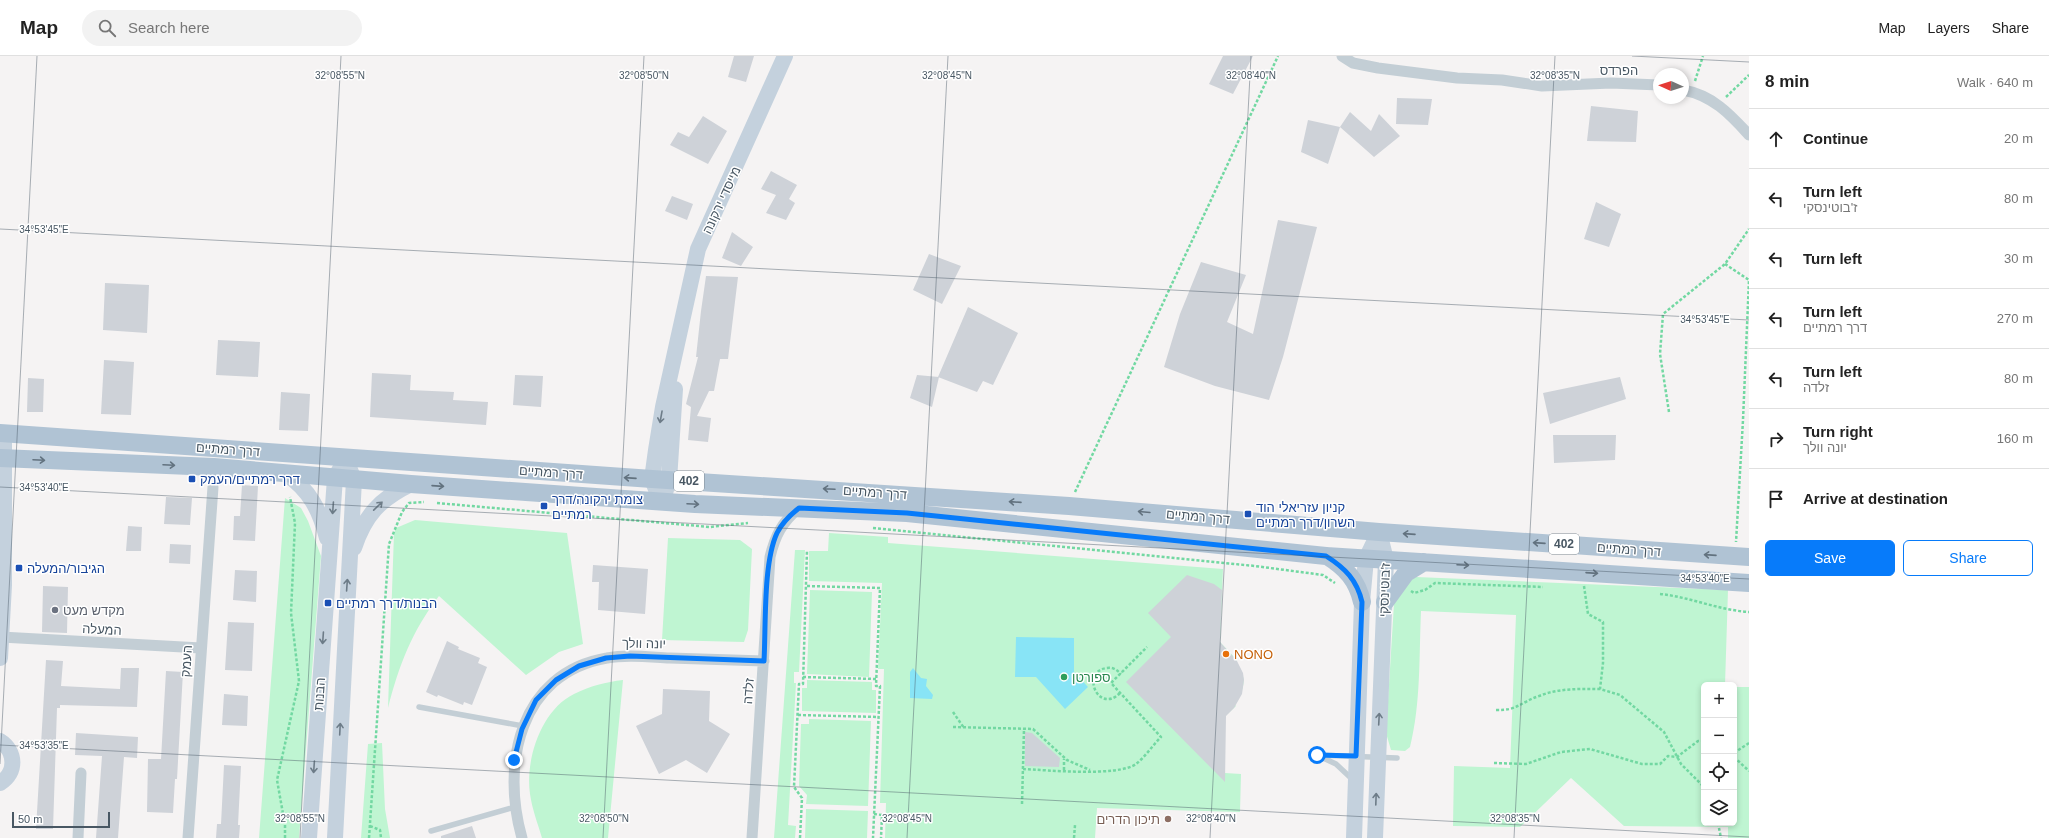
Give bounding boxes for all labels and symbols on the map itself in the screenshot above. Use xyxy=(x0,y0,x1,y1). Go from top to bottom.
street label: הפרדס xyxy=(1600,63,1638,78)
north arrow xyxy=(1653,68,1689,104)
text: 32°08'55"N xyxy=(315,70,365,81)
text: 32°08'50"N xyxy=(619,70,669,81)
text: 32°08'45"N xyxy=(922,70,972,81)
text: 32°08'40"N xyxy=(1226,70,1276,81)
text: 32°08'35"N xyxy=(1530,70,1580,81)
street label: מייסדי ירקונה xyxy=(699,164,744,236)
text: 34°53'45"E xyxy=(19,224,69,235)
text: 34°53'45"E xyxy=(1680,314,1730,325)
one-way arrow xyxy=(657,410,665,423)
street label: דרך רמתיים xyxy=(195,440,260,459)
one-way arrow xyxy=(32,456,45,463)
one-way arrow xyxy=(162,462,175,469)
street label: דרך רמתיים xyxy=(518,463,583,482)
road number: 402 xyxy=(674,471,704,491)
place label: דרך רמתיים/העמק xyxy=(200,472,300,487)
marker: דרך רמתיים/העמק xyxy=(187,474,197,484)
one-way arrow xyxy=(624,474,637,481)
text: 34°53'40"E xyxy=(19,482,69,493)
one-way arrow xyxy=(431,483,444,490)
street label: דרך רמתיים xyxy=(842,483,907,502)
one-way arrow xyxy=(823,486,836,493)
place label: צומת ירקונה/דרך רמתיים xyxy=(552,492,643,522)
one-way arrow xyxy=(1009,498,1022,505)
place label: קניון עזריאלי הוד השרון/דרך רמתיים xyxy=(1256,500,1355,530)
one-way arrow xyxy=(329,501,336,514)
marker: צומת ירקונה/דרך רמתיים xyxy=(539,501,549,511)
one-way arrow xyxy=(686,501,699,508)
one-way arrow xyxy=(373,502,383,511)
street label: דרך רמתיים xyxy=(1165,506,1231,527)
one-way arrow xyxy=(1138,508,1151,516)
marker: קניון עזריאלי הוד השרון/דרך רמתיים xyxy=(1243,509,1253,519)
one-way arrow xyxy=(1403,530,1416,537)
road number: 402 xyxy=(1549,534,1579,554)
one-way arrow xyxy=(1532,539,1545,546)
street label: דרך רמתיים xyxy=(1596,540,1661,559)
one-way arrow xyxy=(1704,551,1717,558)
place label: הגיבור/המעלה xyxy=(27,561,105,576)
one-way arrow xyxy=(1456,561,1469,568)
street label: ז'בוטינסקי xyxy=(1376,562,1393,617)
marker: הגיבור/המעלה xyxy=(14,563,24,573)
one-way arrow xyxy=(1585,569,1598,576)
text: 34°53'40"E xyxy=(1680,573,1730,584)
one-way arrow xyxy=(343,579,351,592)
place label: הבנות/דרך רמתיים xyxy=(336,596,437,611)
marker: הבנות/דרך רמתיים xyxy=(323,598,333,608)
place label: מקדש מעט xyxy=(63,603,125,618)
marker: מקדש מעט xyxy=(50,605,60,615)
street label: המעלה xyxy=(82,621,122,638)
one-way arrow xyxy=(320,631,327,644)
street label: יונה וולך xyxy=(622,636,666,651)
street label: העמק xyxy=(178,644,195,678)
place label: NONO xyxy=(1234,647,1273,662)
marker: NONO xyxy=(1221,649,1231,659)
place label: ספורטן xyxy=(1072,670,1111,685)
marker: ספורטן xyxy=(1059,672,1069,682)
street label: הבנות xyxy=(311,677,328,711)
street label: זלדה xyxy=(740,677,757,705)
one-way arrow xyxy=(1375,713,1383,726)
one-way arrow xyxy=(336,723,344,736)
text: 34°53'35"E xyxy=(19,740,69,751)
route start xyxy=(1308,746,1326,764)
route end xyxy=(505,751,523,769)
one-way arrow xyxy=(311,760,318,773)
one-way arrow xyxy=(1372,793,1380,806)
scale bar xyxy=(12,810,110,829)
place label: תיכון הדרים xyxy=(1096,812,1160,827)
text: 32°08'55"N xyxy=(275,813,325,824)
text: 32°08'50"N xyxy=(579,813,629,824)
text: 32°08'45"N xyxy=(882,813,932,824)
text: 32°08'40"N xyxy=(1186,813,1236,824)
text: 32°08'35"N xyxy=(1490,813,1540,824)
marker: תיכון הדרים xyxy=(1163,814,1173,824)

